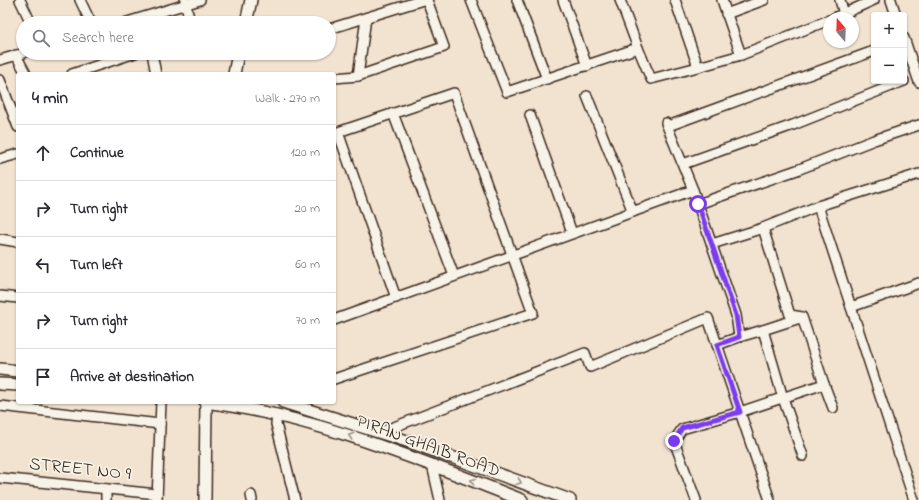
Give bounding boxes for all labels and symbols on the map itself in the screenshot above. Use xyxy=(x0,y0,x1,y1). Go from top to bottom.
north arrow xyxy=(823,12,859,48)
route start xyxy=(689,195,707,213)
street label: PIRAN GHAIB ROAD xyxy=(353,409,503,485)
route end xyxy=(665,432,683,450)
one-way arrow xyxy=(347,433,354,441)
street label: STREET NO 9 xyxy=(28,452,133,488)
one-way arrow xyxy=(469,477,476,485)
one-way arrow xyxy=(516,477,523,485)

